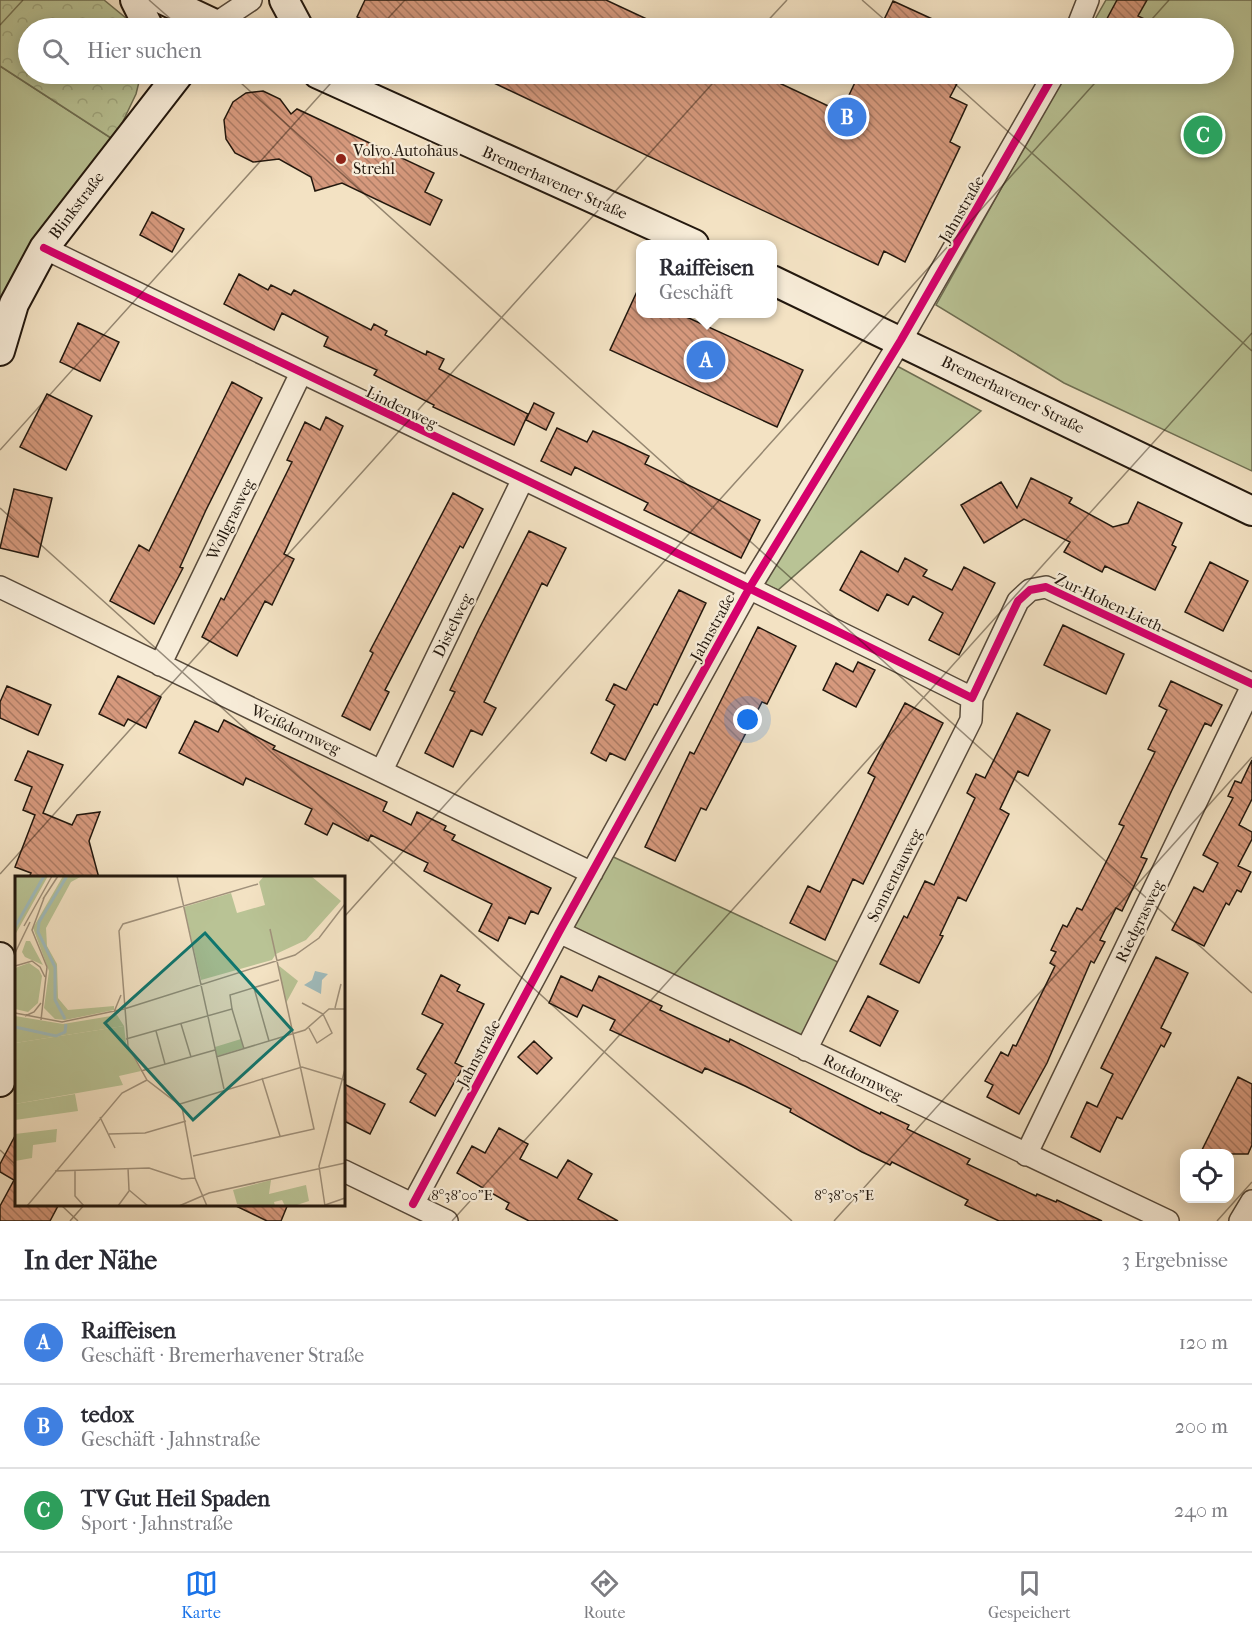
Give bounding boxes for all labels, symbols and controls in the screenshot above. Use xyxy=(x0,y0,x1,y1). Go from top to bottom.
search box xyxy=(18,18,1234,84)
icon: search xyxy=(39,35,72,68)
text: Hier suchen xyxy=(87,38,202,64)
pin: B xyxy=(828,94,866,140)
pin: C xyxy=(1184,112,1222,158)
place label: Volvo Autohaus Strehl xyxy=(352,141,458,178)
street label: Bremerhavener Straße xyxy=(479,142,630,223)
marker: Volvo Autohaus Strehl xyxy=(334,152,348,166)
street label: Blinkstraße xyxy=(45,168,108,243)
street label: Jahnstraße xyxy=(934,172,988,248)
popup xyxy=(636,240,777,318)
text: Raiffeisen xyxy=(659,255,754,281)
text: Geschäft xyxy=(659,281,733,304)
pin: A xyxy=(686,338,726,382)
street label: Bremerhavener Straße xyxy=(938,352,1087,437)
street label: Lindenweg xyxy=(363,382,441,433)
street label: Wollgrasweg xyxy=(202,475,259,564)
street label: Zur Hohen Lieth xyxy=(1052,569,1166,636)
street label: Distelweg xyxy=(429,590,476,660)
street label: Jahnstraße xyxy=(685,590,739,666)
street label: Weißdornweg xyxy=(247,700,344,759)
your location xyxy=(733,705,762,734)
street label: Sonnentauweg xyxy=(863,825,926,925)
inset map xyxy=(15,876,345,1206)
street label: Riedgrasweg xyxy=(1111,876,1168,966)
street label: Jahnstraße xyxy=(452,1016,504,1092)
street label: Rotdornweg xyxy=(820,1050,906,1105)
map controls xyxy=(1180,1149,1234,1203)
button: locate xyxy=(1180,1149,1234,1203)
text: 8°38'00"E xyxy=(431,1186,493,1204)
text: 8°38'05"E xyxy=(814,1186,874,1204)
text: In der Nähe xyxy=(24,1245,157,1276)
text: 3 Ergebnisse xyxy=(1122,1249,1228,1272)
text: Raiffeisen xyxy=(81,1318,176,1344)
text: A xyxy=(37,1331,50,1354)
text: 120 m xyxy=(1179,1331,1228,1354)
text: Geschäft · Bremerhavener Straße xyxy=(81,1344,364,1367)
text: tedox xyxy=(81,1402,134,1428)
text: B xyxy=(37,1415,50,1438)
text: 200 m xyxy=(1175,1415,1228,1438)
text: Geschäft · Jahnstraße xyxy=(81,1428,260,1451)
text: TV Gut Heil Spaden xyxy=(81,1486,270,1512)
text: C xyxy=(37,1499,50,1522)
text: 240 m xyxy=(1174,1499,1228,1522)
text: Sport · Jahnstraße xyxy=(81,1512,233,1535)
tab: Karte xyxy=(181,1567,221,1622)
tab: Route xyxy=(583,1567,625,1622)
tab: Gespeichert xyxy=(988,1567,1071,1622)

